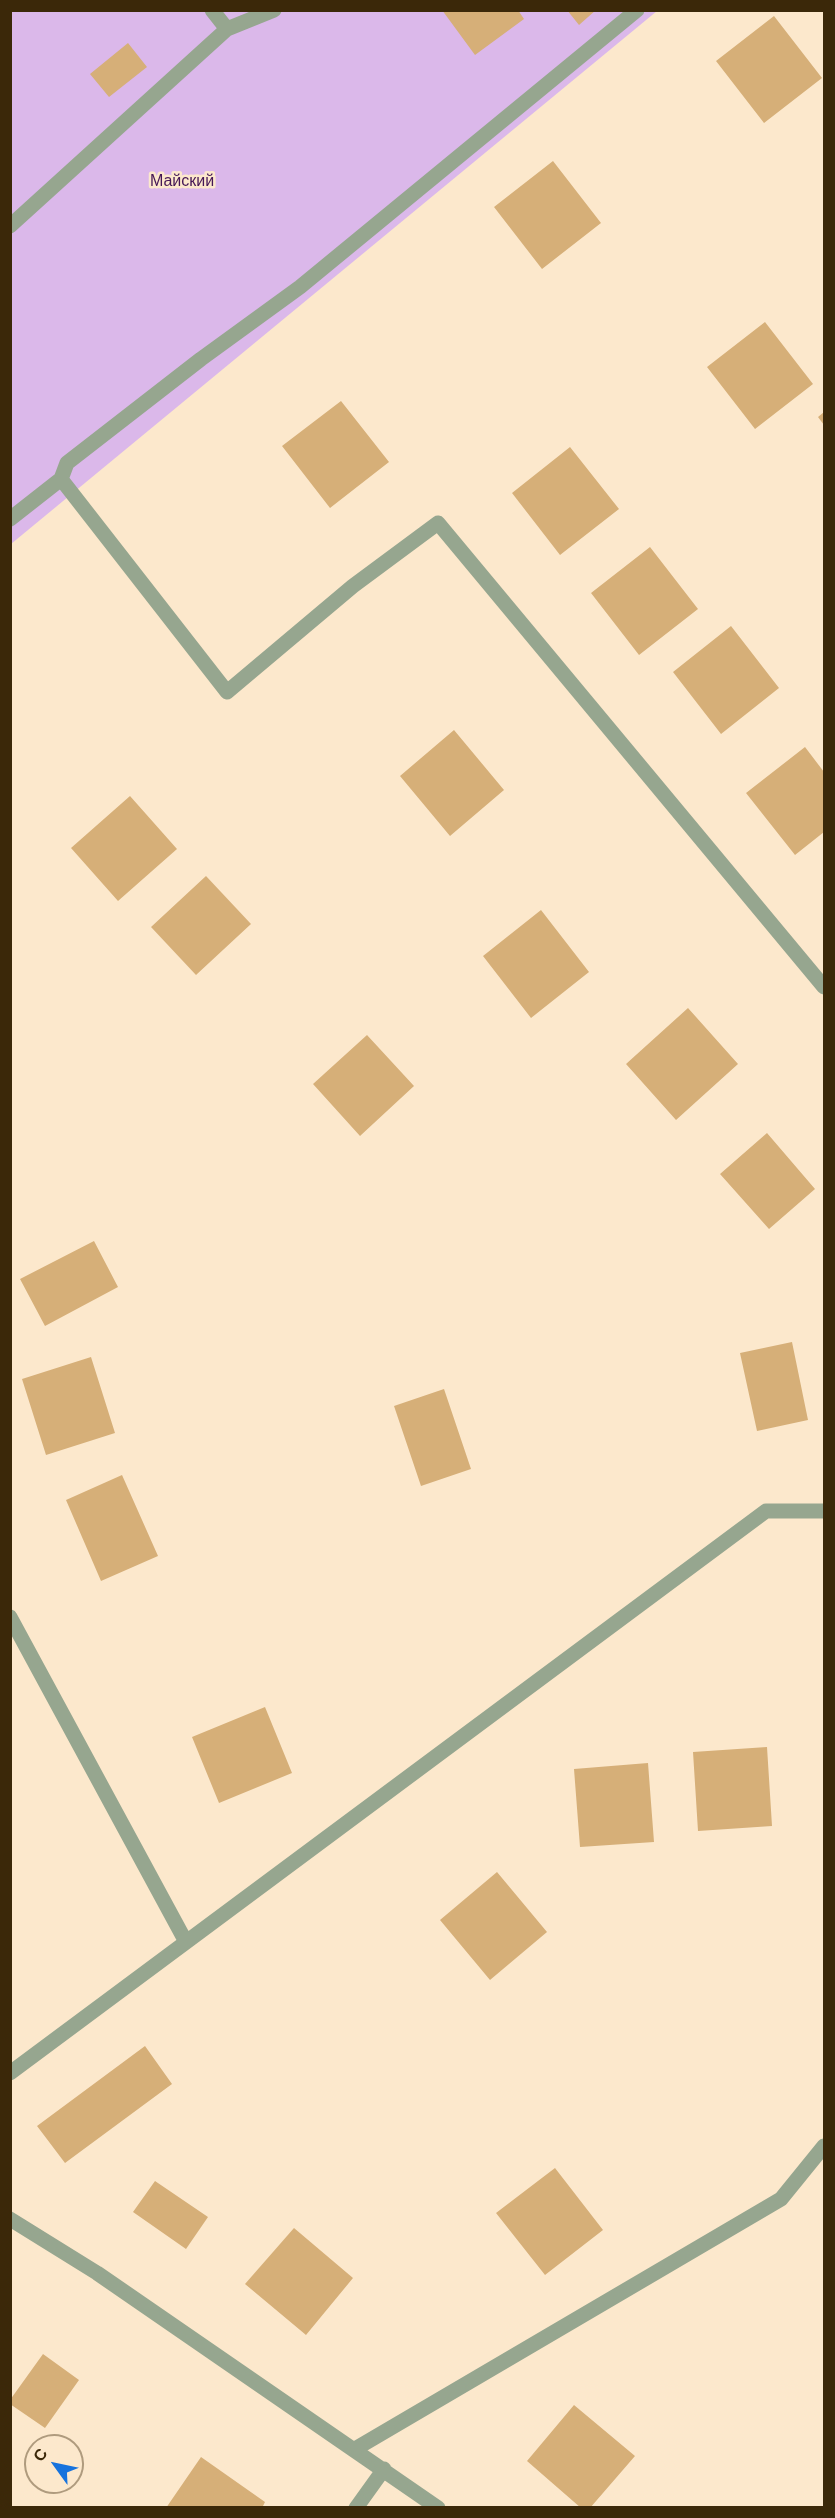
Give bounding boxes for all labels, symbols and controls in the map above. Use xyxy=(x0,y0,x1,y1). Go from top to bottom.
park label: Майский xyxy=(150,172,214,192)
north arrow xyxy=(24,2434,84,2494)
text: С xyxy=(30,2446,50,2464)

